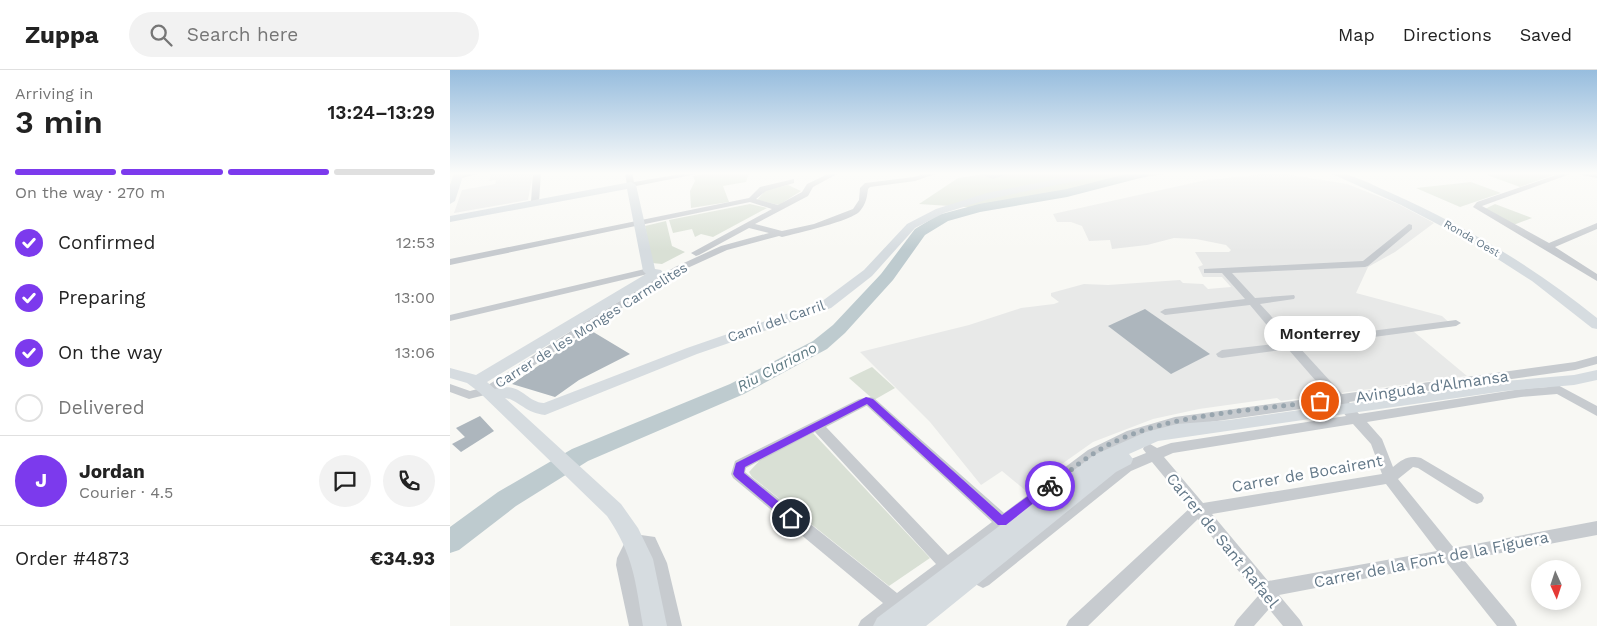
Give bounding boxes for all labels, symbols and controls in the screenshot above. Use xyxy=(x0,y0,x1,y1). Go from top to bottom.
search box xyxy=(129,12,479,57)
text: Zuppa xyxy=(25,21,99,49)
icon: search xyxy=(147,21,175,49)
text: Search here xyxy=(187,23,298,46)
text: Map xyxy=(1338,24,1375,45)
text: Directions xyxy=(1403,24,1492,45)
text: Saved xyxy=(1520,24,1572,45)
text: Arriving in xyxy=(15,84,93,103)
text: 13:24–13:29 xyxy=(327,101,435,124)
text: 3 min xyxy=(15,103,103,141)
text: On the way · 270 m xyxy=(15,183,165,202)
street label: Ronda Oest xyxy=(1442,217,1502,260)
icon: check xyxy=(15,229,43,257)
text: Confirmed xyxy=(58,231,155,254)
text: 12:53 xyxy=(396,233,435,252)
street label: Carrer de les Monges Carmelites xyxy=(492,259,690,391)
icon: check xyxy=(15,284,43,312)
text: Preparing xyxy=(58,286,145,309)
text: 13:00 xyxy=(395,288,435,307)
street label: Camí del Carril xyxy=(725,297,827,345)
callout: Monterrey xyxy=(1264,316,1376,351)
text: Monterrey xyxy=(1280,324,1360,343)
water label: Riu Clariano xyxy=(734,338,820,396)
icon: check xyxy=(15,339,43,367)
text: On the way xyxy=(58,341,162,364)
text: 13:06 xyxy=(395,343,435,362)
street label: Avinguda d'Almansa xyxy=(1354,366,1510,407)
pin xyxy=(1299,380,1341,422)
icon: bag xyxy=(1306,387,1334,415)
text: Delivered xyxy=(58,396,145,419)
street label: Carrer de Bocairent xyxy=(1230,451,1384,496)
button: chat xyxy=(319,455,371,507)
button: phone xyxy=(383,455,435,507)
text: Jordan xyxy=(79,460,145,483)
courier xyxy=(1025,461,1075,511)
text: J xyxy=(35,469,47,492)
street label: Carrer de Sant Rafael xyxy=(1162,469,1283,612)
icon: bike xyxy=(1036,472,1064,500)
text: Courier · 4.5 xyxy=(79,483,173,502)
pin xyxy=(770,497,812,539)
icon: home xyxy=(777,504,805,532)
street label: Carrer de la Font de la Figuera xyxy=(1312,527,1550,592)
text: Order #4873 xyxy=(15,547,130,570)
text: €34.93 xyxy=(370,547,435,570)
north arrow xyxy=(1531,560,1581,610)
map controls xyxy=(1531,560,1581,610)

